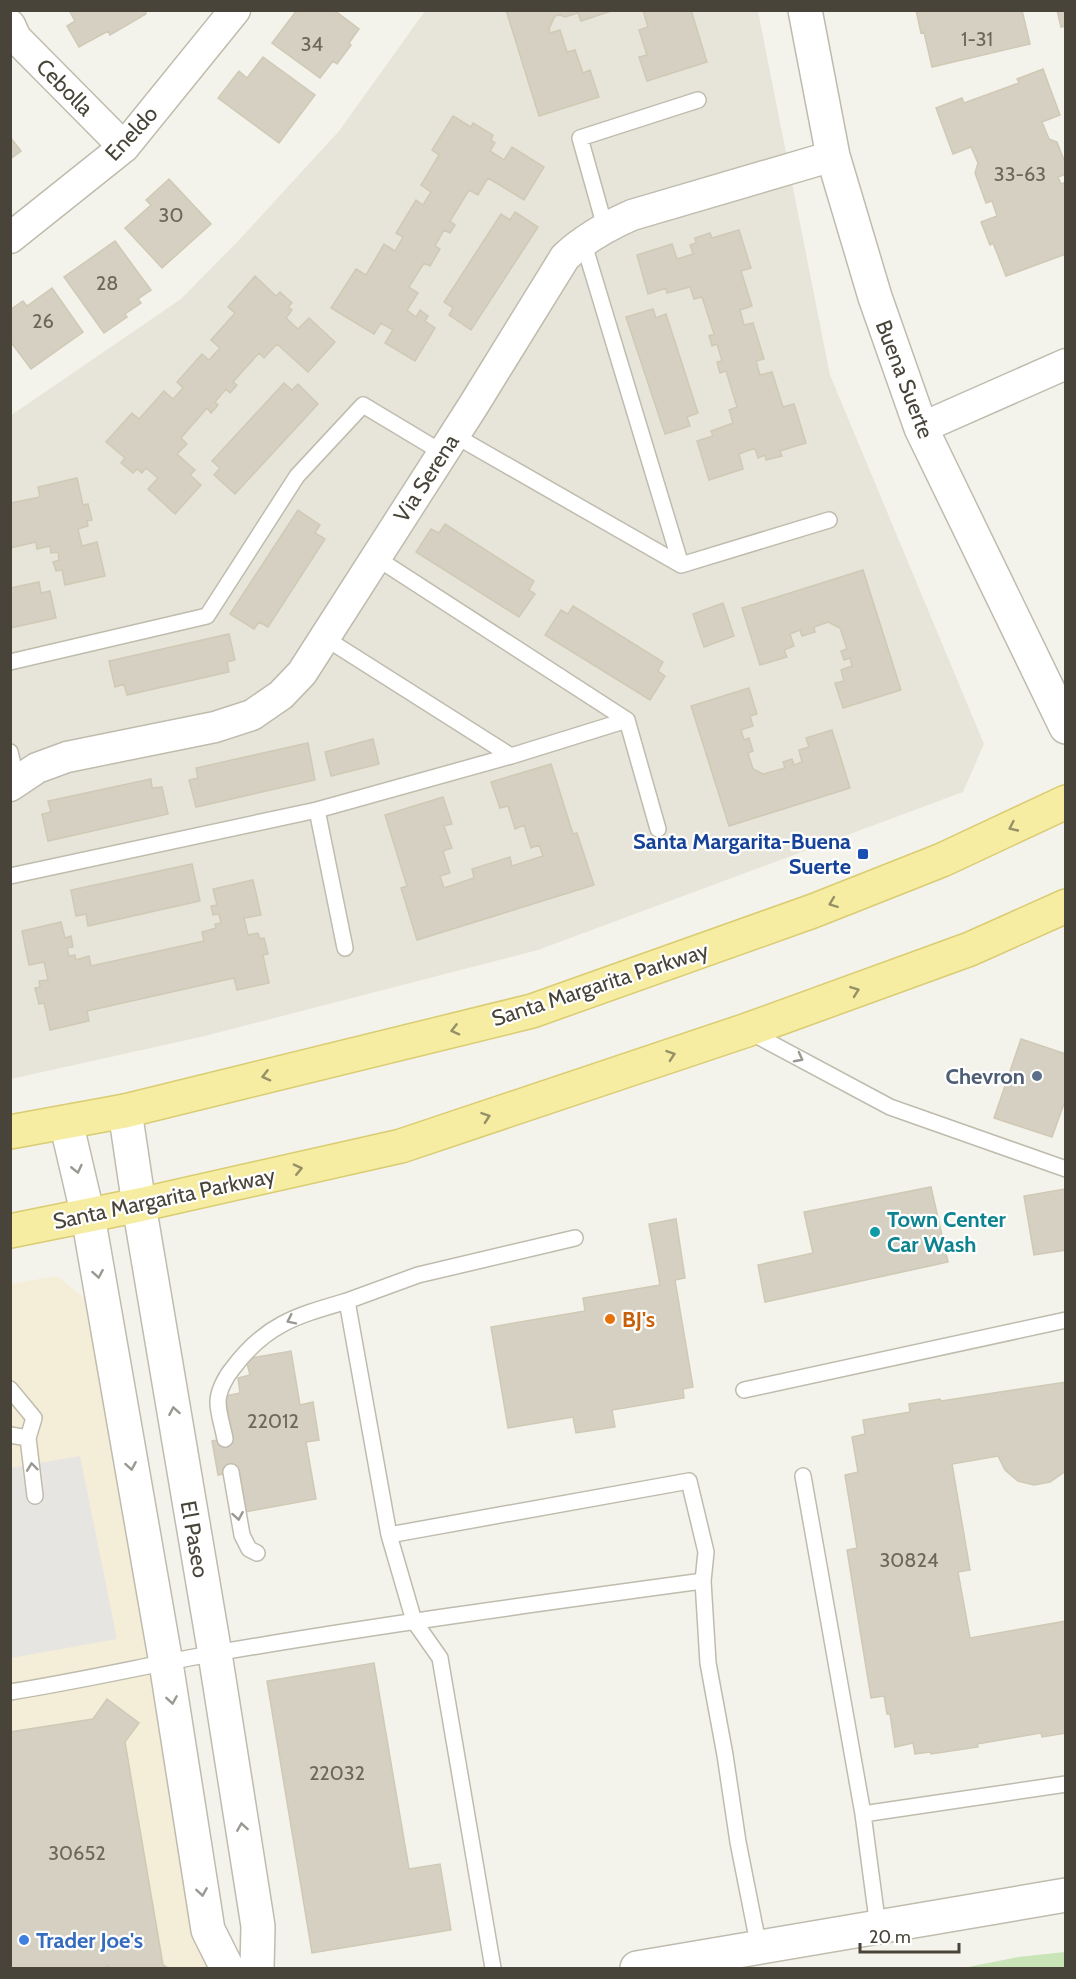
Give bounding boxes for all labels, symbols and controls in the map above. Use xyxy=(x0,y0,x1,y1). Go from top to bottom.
house number: 1-31 xyxy=(961,27,993,51)
house number: 34 xyxy=(301,32,324,56)
street label: Cebolla xyxy=(30,53,99,122)
street label: Eneldo xyxy=(99,100,163,166)
house number: 33-63 xyxy=(994,162,1046,186)
house number: 30 xyxy=(159,203,183,227)
house number: 28 xyxy=(96,271,118,295)
house number: 26 xyxy=(32,309,54,333)
street label: Buena Suerte xyxy=(870,316,939,442)
street label: Via Serena xyxy=(388,429,465,527)
one-way arrow xyxy=(1008,819,1019,831)
place label: Santa Margarita-Buena Suerte xyxy=(633,828,851,880)
marker: Santa Margarita-Buena Suerte xyxy=(856,847,870,861)
one-way arrow xyxy=(828,896,839,908)
street label: Santa Margarita Parkway xyxy=(488,937,712,1032)
one-way arrow xyxy=(849,986,860,999)
one-way arrow xyxy=(450,1022,460,1035)
one-way arrow xyxy=(665,1050,676,1063)
one-way arrow xyxy=(792,1051,803,1062)
place label: Chevron xyxy=(946,1063,1025,1090)
one-way arrow xyxy=(261,1069,271,1082)
marker: Chevron xyxy=(1030,1069,1044,1083)
one-way arrow xyxy=(480,1112,491,1125)
street label: Santa Margarita Parkway xyxy=(51,1162,278,1235)
one-way arrow xyxy=(293,1163,303,1176)
one-way arrow xyxy=(69,1164,82,1174)
place label: Town Center Car Wash xyxy=(887,1206,1006,1258)
marker: Town Center Car Wash xyxy=(868,1225,882,1239)
one-way arrow xyxy=(91,1269,103,1279)
place label: BJ's xyxy=(622,1306,655,1333)
one-way arrow xyxy=(287,1312,298,1324)
marker: BJ's xyxy=(603,1312,617,1326)
one-way arrow xyxy=(168,1406,180,1416)
house number: 22012 xyxy=(247,1409,299,1433)
one-way arrow xyxy=(124,1461,137,1471)
one-way arrow xyxy=(26,1462,38,1471)
street label: El Paseo xyxy=(174,1499,215,1580)
one-way arrow xyxy=(232,1511,244,1520)
house number: 30824 xyxy=(880,1548,939,1572)
one-way arrow xyxy=(165,1695,177,1704)
house number: 22032 xyxy=(309,1761,365,1785)
one-way arrow xyxy=(237,1823,249,1832)
house number: 30652 xyxy=(48,1841,106,1865)
one-way arrow xyxy=(196,1888,208,1897)
scale bar xyxy=(860,1916,959,1954)
text: 20 m xyxy=(869,1926,911,1948)
place label: Trader Joe's xyxy=(36,1927,143,1954)
marker: Trader Joe's xyxy=(17,1933,31,1947)

